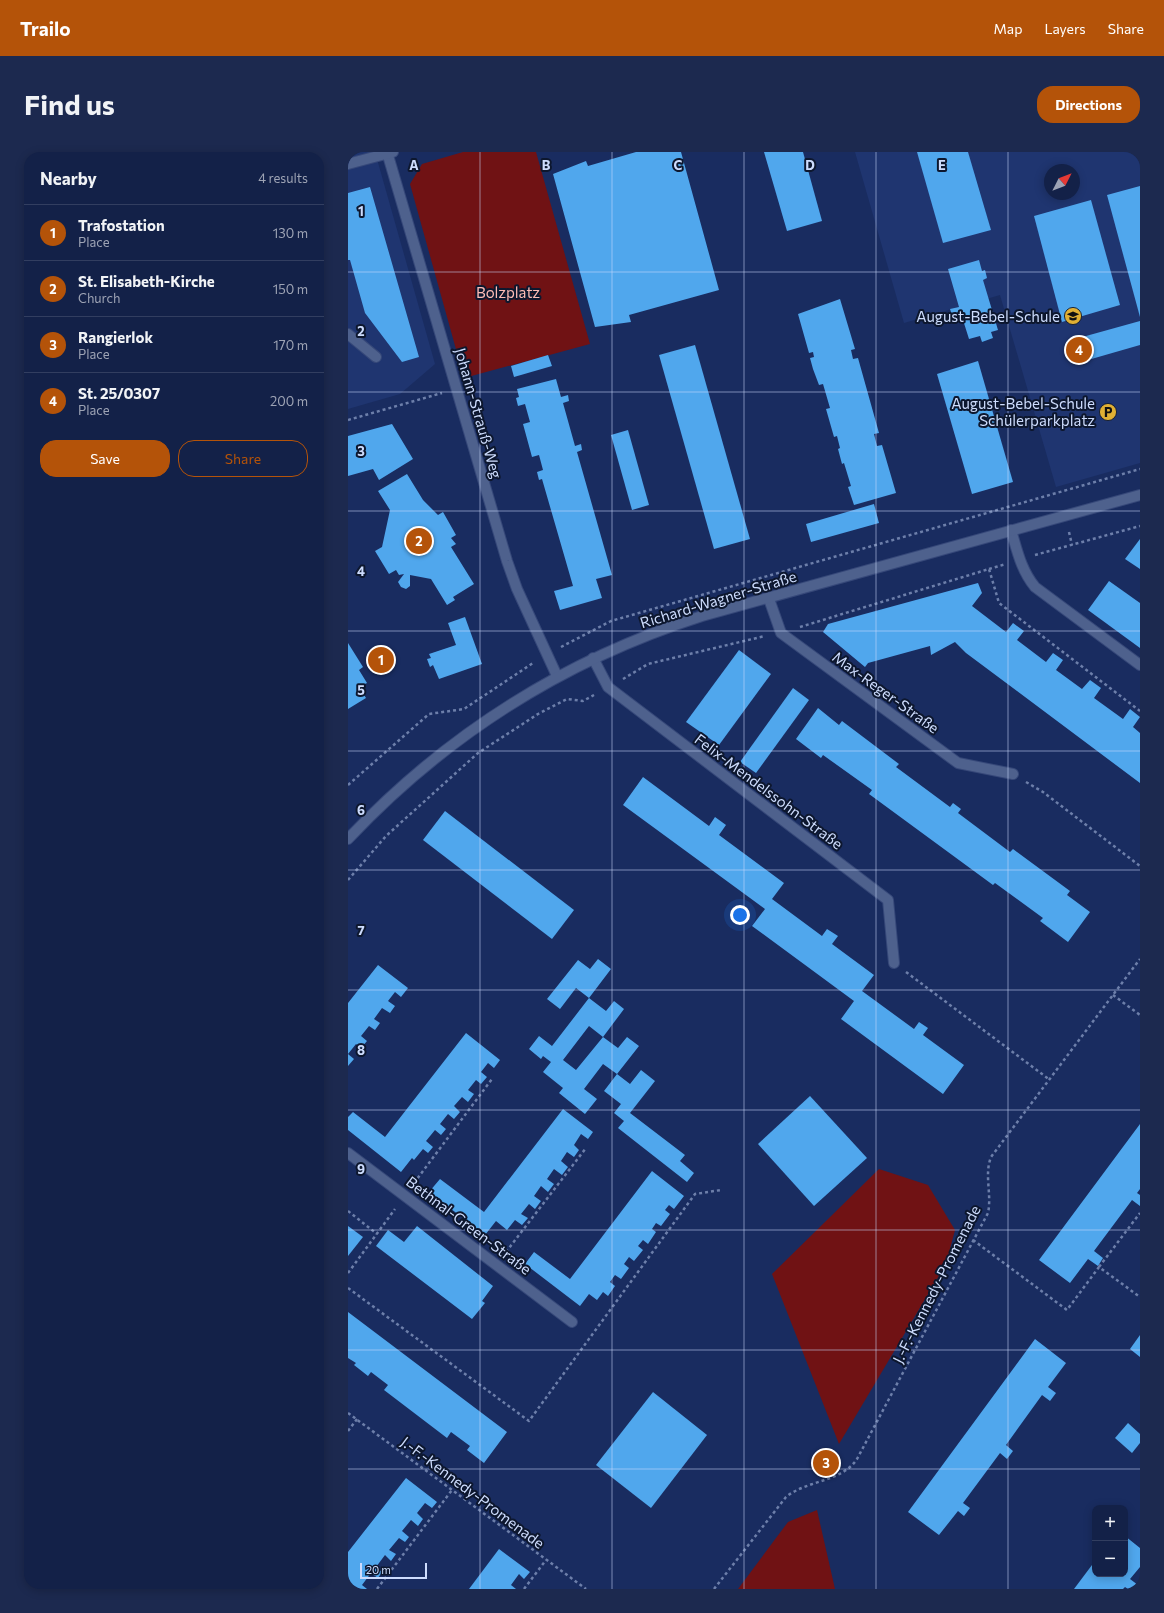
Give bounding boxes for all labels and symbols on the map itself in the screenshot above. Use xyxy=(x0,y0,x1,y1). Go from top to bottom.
text: A xyxy=(409,157,419,173)
text: B xyxy=(542,157,551,173)
text: C xyxy=(674,157,683,173)
text: D xyxy=(805,157,815,173)
text: E xyxy=(938,157,946,173)
north arrow xyxy=(1044,164,1080,200)
text: 1 xyxy=(358,203,364,219)
park label: Bolzplatz xyxy=(476,283,540,301)
school or university icon: August-Bebel-Schule xyxy=(1063,306,1083,326)
place label: August-Bebel-Schule xyxy=(916,307,1060,325)
text: 2 xyxy=(357,323,365,339)
pin: 4 xyxy=(1066,335,1092,365)
street label: Johann-Strauß-Weg xyxy=(452,346,506,480)
place label: August-Bebel-Schule Schülerparkplatz xyxy=(951,394,1095,429)
parking icon: August-Bebel-Schule Schülerparkplatz xyxy=(1098,402,1118,422)
text: 3 xyxy=(357,443,365,459)
pin: 2 xyxy=(406,526,432,556)
text: 4 xyxy=(357,563,365,579)
street label: Richard-Wagner-Straße xyxy=(638,567,798,631)
pin: 1 xyxy=(368,645,394,675)
street label: Max-Reger-Straße xyxy=(829,647,943,737)
text: 5 xyxy=(357,682,365,698)
street label: Felix-Mendelssohn-Straße xyxy=(691,729,847,853)
text: 6 xyxy=(357,802,365,818)
your location xyxy=(730,905,750,925)
text: 7 xyxy=(357,922,365,938)
text: 8 xyxy=(357,1042,365,1058)
text: 9 xyxy=(357,1161,365,1177)
street label: Bethnal-Green-Straße xyxy=(403,1172,535,1278)
street label: J.-F.-Kennedy-Promenade xyxy=(888,1202,984,1366)
street label: J.-F.-Kennedy-Promenade xyxy=(398,1432,548,1552)
pin: 3 xyxy=(813,1448,839,1478)
scale bar xyxy=(360,1561,427,1580)

